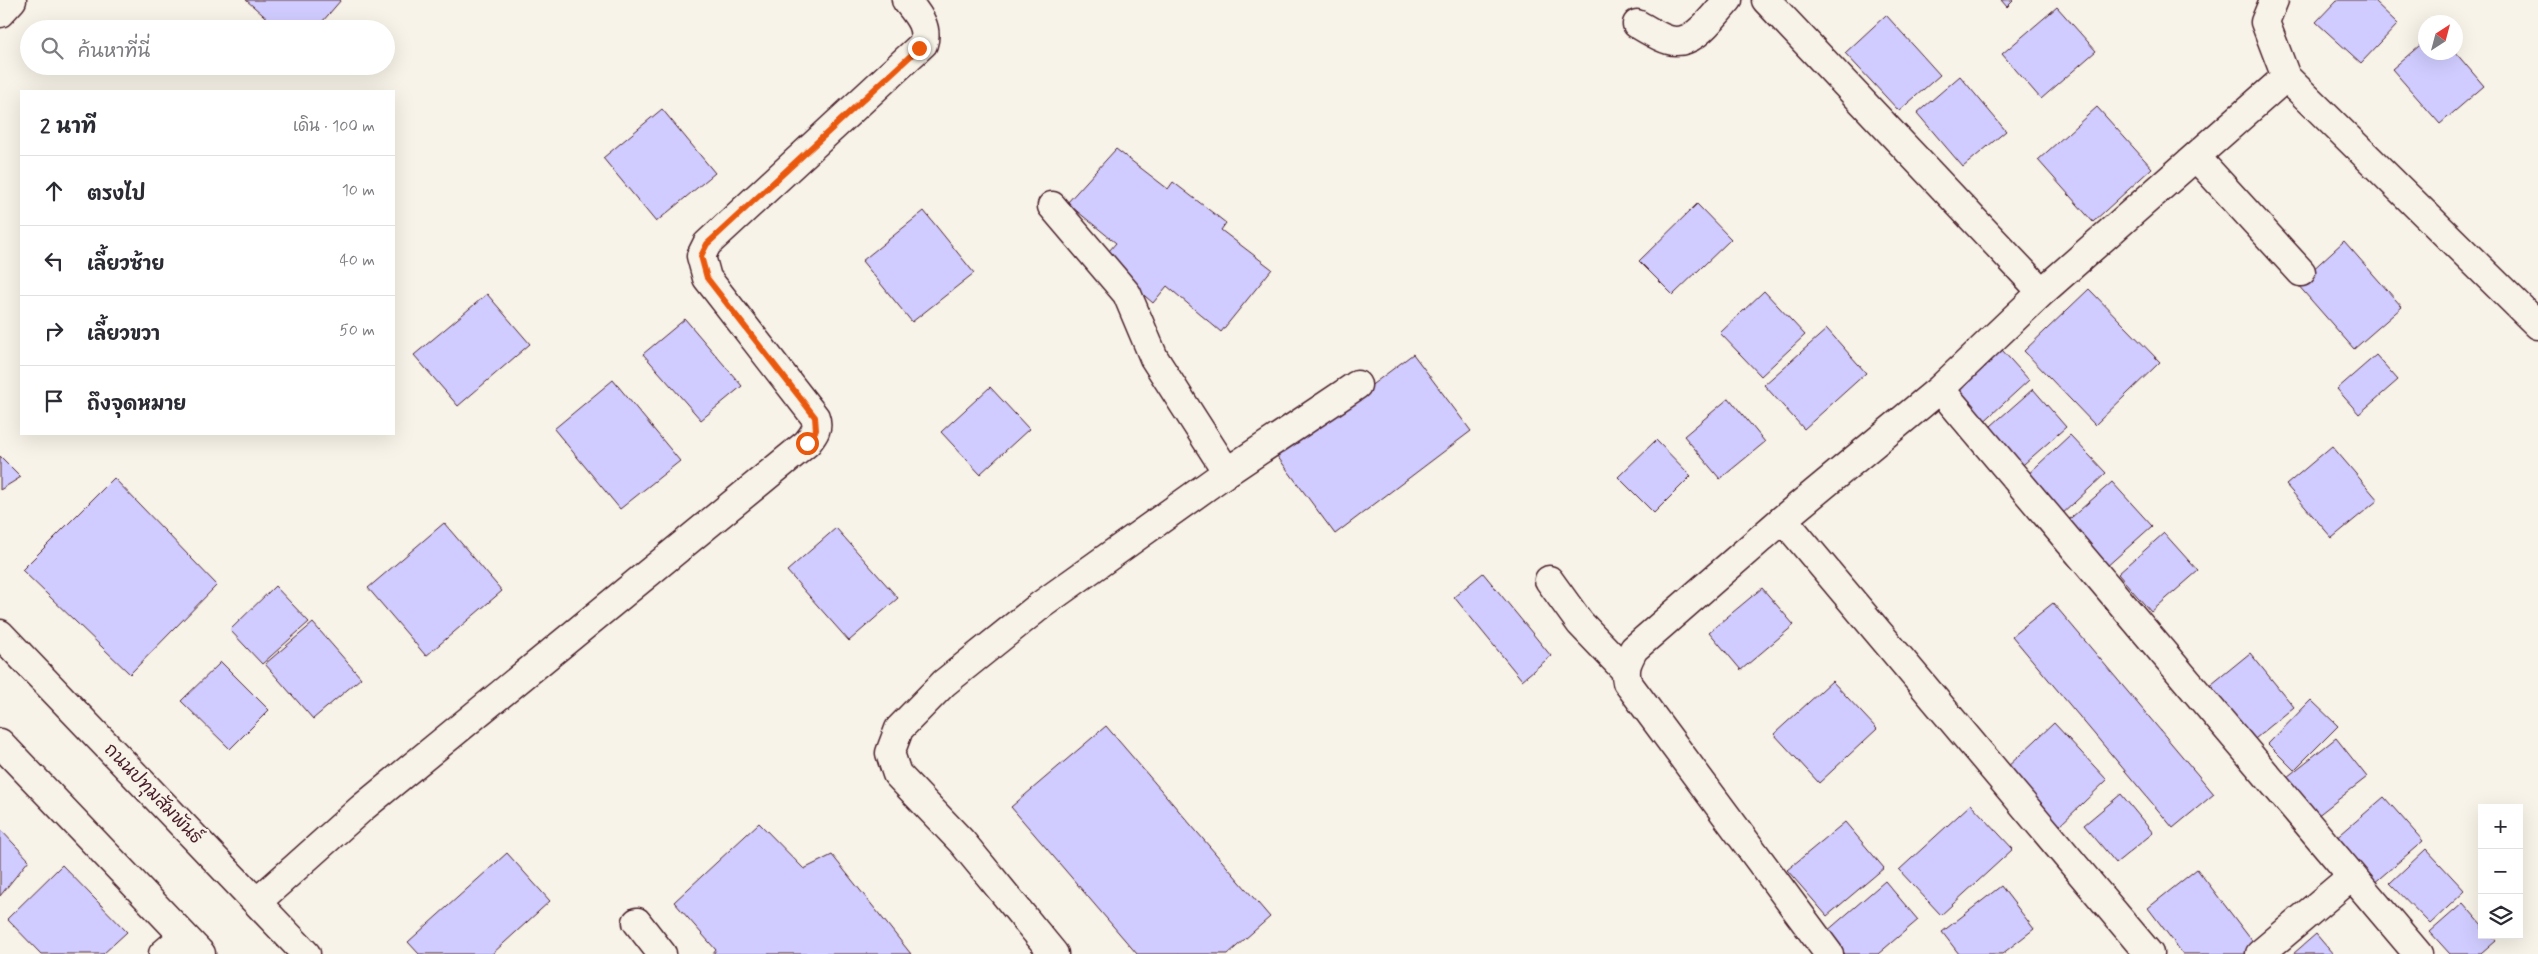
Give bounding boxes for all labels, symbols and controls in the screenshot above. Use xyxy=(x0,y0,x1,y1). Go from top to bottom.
north arrow xyxy=(2418,15,2463,60)
search box xyxy=(20,20,395,75)
icon: search xyxy=(38,34,66,62)
route end xyxy=(908,37,931,60)
text: ค้นหาที่นี่ xyxy=(78,39,150,64)
text: 2 นาที xyxy=(40,113,96,141)
text: เดิน · 100 m xyxy=(293,116,375,137)
icon: ahead xyxy=(40,177,68,205)
text: 10 m xyxy=(342,180,375,201)
text: ตรงไป xyxy=(87,182,145,207)
icon: left xyxy=(40,247,68,275)
text: 40 m xyxy=(339,250,375,271)
text: เลี้ยวซ้าย xyxy=(87,252,164,277)
icon: right xyxy=(40,317,68,345)
text: 50 m xyxy=(339,320,375,341)
text: เลี้ยวขวา xyxy=(87,322,160,347)
icon: arrive xyxy=(40,387,68,415)
text: ถึงจุดหมาย xyxy=(87,392,186,417)
route start xyxy=(796,432,819,455)
street label: ถนนปทุมสัมพันธ์ xyxy=(98,737,209,851)
map controls xyxy=(2478,804,2523,939)
button: + xyxy=(2478,804,2523,849)
button: − xyxy=(2478,849,2523,894)
button: layers xyxy=(2478,894,2523,939)

